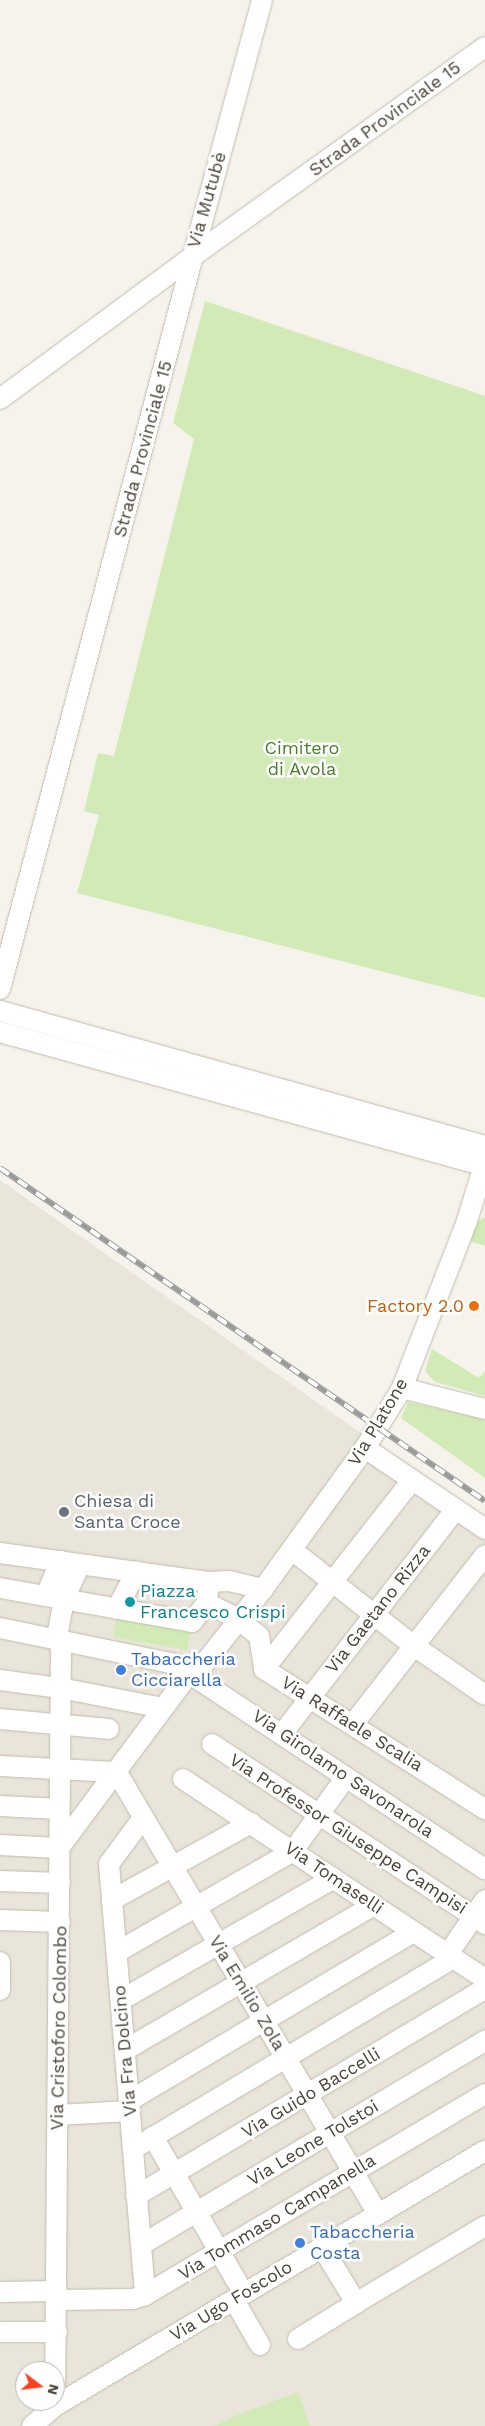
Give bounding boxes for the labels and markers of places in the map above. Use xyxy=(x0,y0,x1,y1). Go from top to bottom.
place label: Factory 2.0 xyxy=(367,1295,464,1317)
marker: Factory 2.0 xyxy=(468,1300,480,1312)
place label: Chiesa di Santa Croce xyxy=(74,1491,181,1534)
marker: Chiesa di Santa Croce xyxy=(58,1506,70,1518)
place label: Piazza Francesco Crispi xyxy=(140,1581,286,1624)
marker: Piazza Francesco Crispi xyxy=(124,1596,136,1608)
place label: Tabaccheria Cicciarella xyxy=(131,1649,236,1692)
marker: Tabaccheria Cicciarella xyxy=(115,1664,127,1676)
place label: Tabaccheria Costa xyxy=(310,2222,415,2264)
marker: Tabaccheria Costa xyxy=(294,2237,306,2249)

